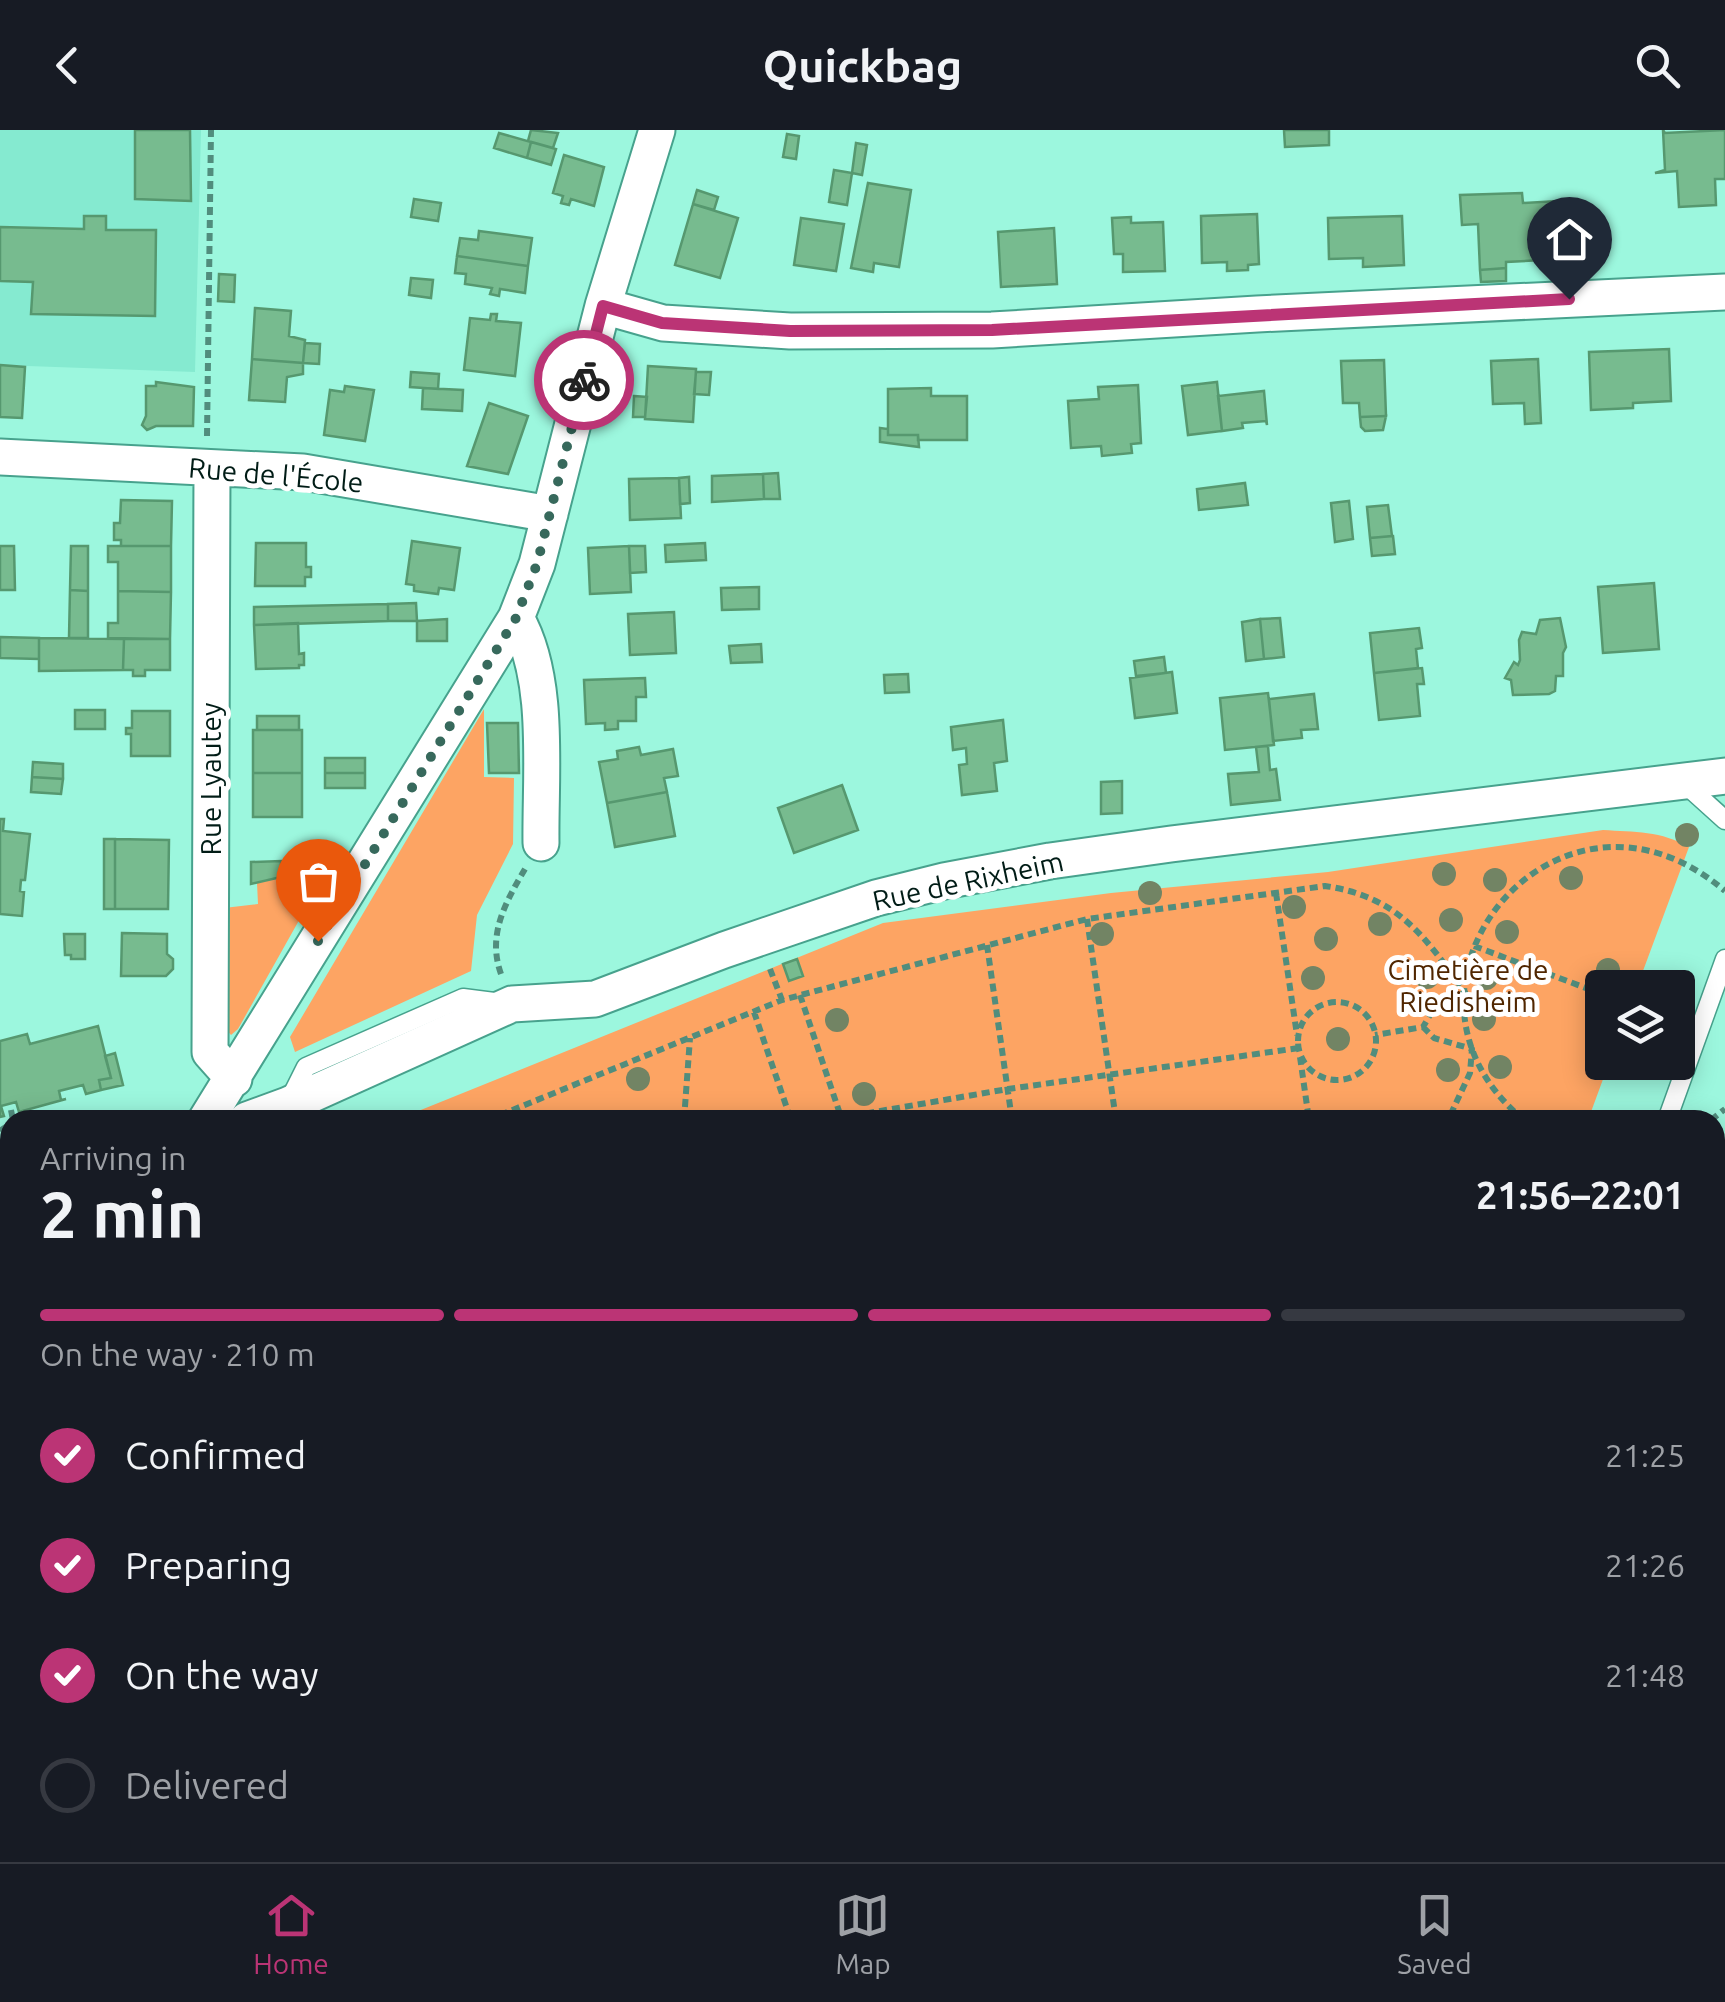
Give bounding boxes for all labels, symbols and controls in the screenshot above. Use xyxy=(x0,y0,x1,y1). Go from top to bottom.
icon: back xyxy=(40,38,95,93)
icon: search xyxy=(1630,38,1685,93)
text: Quickbag xyxy=(763,40,962,91)
pin xyxy=(1527,197,1612,300)
icon: home xyxy=(1542,212,1597,267)
courier xyxy=(534,330,634,430)
icon: bike xyxy=(557,353,612,408)
street label: Rue de l'École xyxy=(187,450,365,498)
street label: Rue Lyautey xyxy=(195,703,226,855)
pin xyxy=(276,839,361,942)
street label: Rue de Rixheim xyxy=(870,845,1066,916)
icon: bag xyxy=(291,854,346,909)
park label: Cimetière de Riedisheim xyxy=(1387,954,1549,1017)
map controls xyxy=(1585,970,1695,1080)
button: layers xyxy=(1585,970,1695,1080)
text: Arriving in xyxy=(40,1140,186,1176)
text: 21:56–22:01 xyxy=(1476,1174,1685,1216)
text: 2 min xyxy=(40,1177,204,1250)
text: On the way · 210 m xyxy=(40,1336,315,1372)
icon: check xyxy=(40,1428,95,1483)
text: Confirmed xyxy=(125,1434,306,1476)
text: 21:25 xyxy=(1605,1437,1685,1473)
icon: check xyxy=(40,1538,95,1593)
text: Preparing xyxy=(125,1544,292,1586)
text: 21:26 xyxy=(1605,1547,1685,1583)
icon: check xyxy=(40,1648,95,1703)
text: On the way xyxy=(125,1654,318,1696)
text: 21:48 xyxy=(1605,1657,1685,1693)
text: Delivered xyxy=(125,1764,289,1806)
tab: Home xyxy=(253,1888,329,1979)
tab: Map xyxy=(835,1888,891,1979)
tab: Saved xyxy=(1397,1888,1472,1979)

